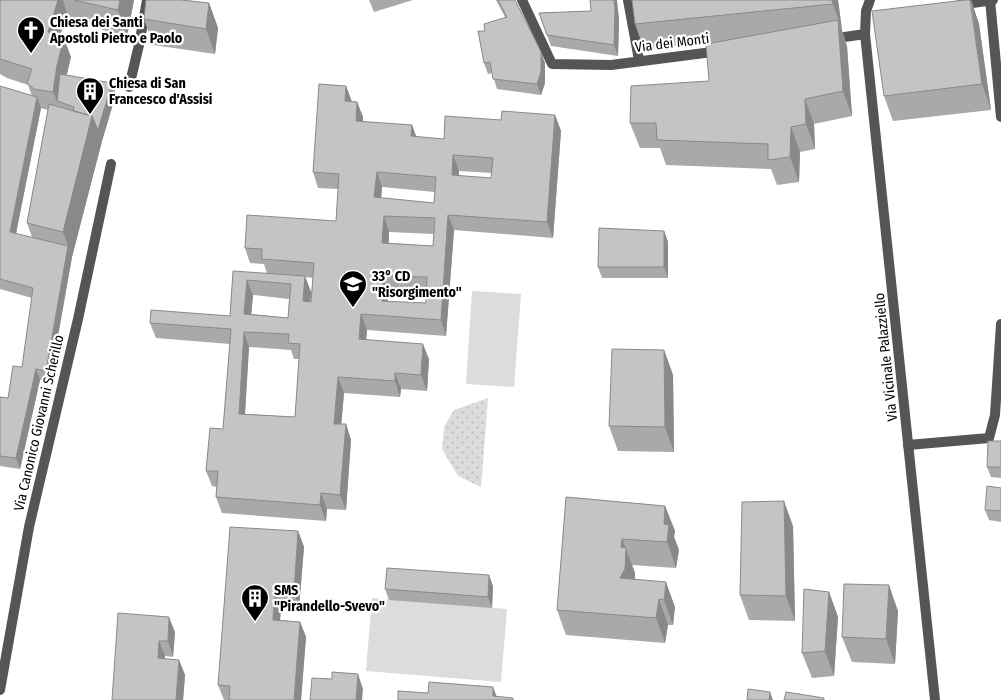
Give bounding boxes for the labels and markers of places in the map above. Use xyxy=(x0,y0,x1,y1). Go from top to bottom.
place label: Chiesa dei Santi Apostoli Pietro e Paolo xyxy=(49,14,183,47)
church icon: Chiesa dei Santi Apostoli Pietro e Paolo xyxy=(16,15,46,54)
place label: Chiesa di San Francesco d'Assisi xyxy=(109,75,213,108)
building icon: Chiesa di San Francesco d'Assisi xyxy=(75,76,105,115)
place label: 33° CD "Risorgimento" xyxy=(371,268,462,301)
school or university icon: 33° CD "Risorgimento" xyxy=(338,269,368,308)
place label: SMS "Pirandello-Svevo" xyxy=(274,582,385,615)
building icon: SMS "Pirandello-Svevo" xyxy=(240,583,270,622)

